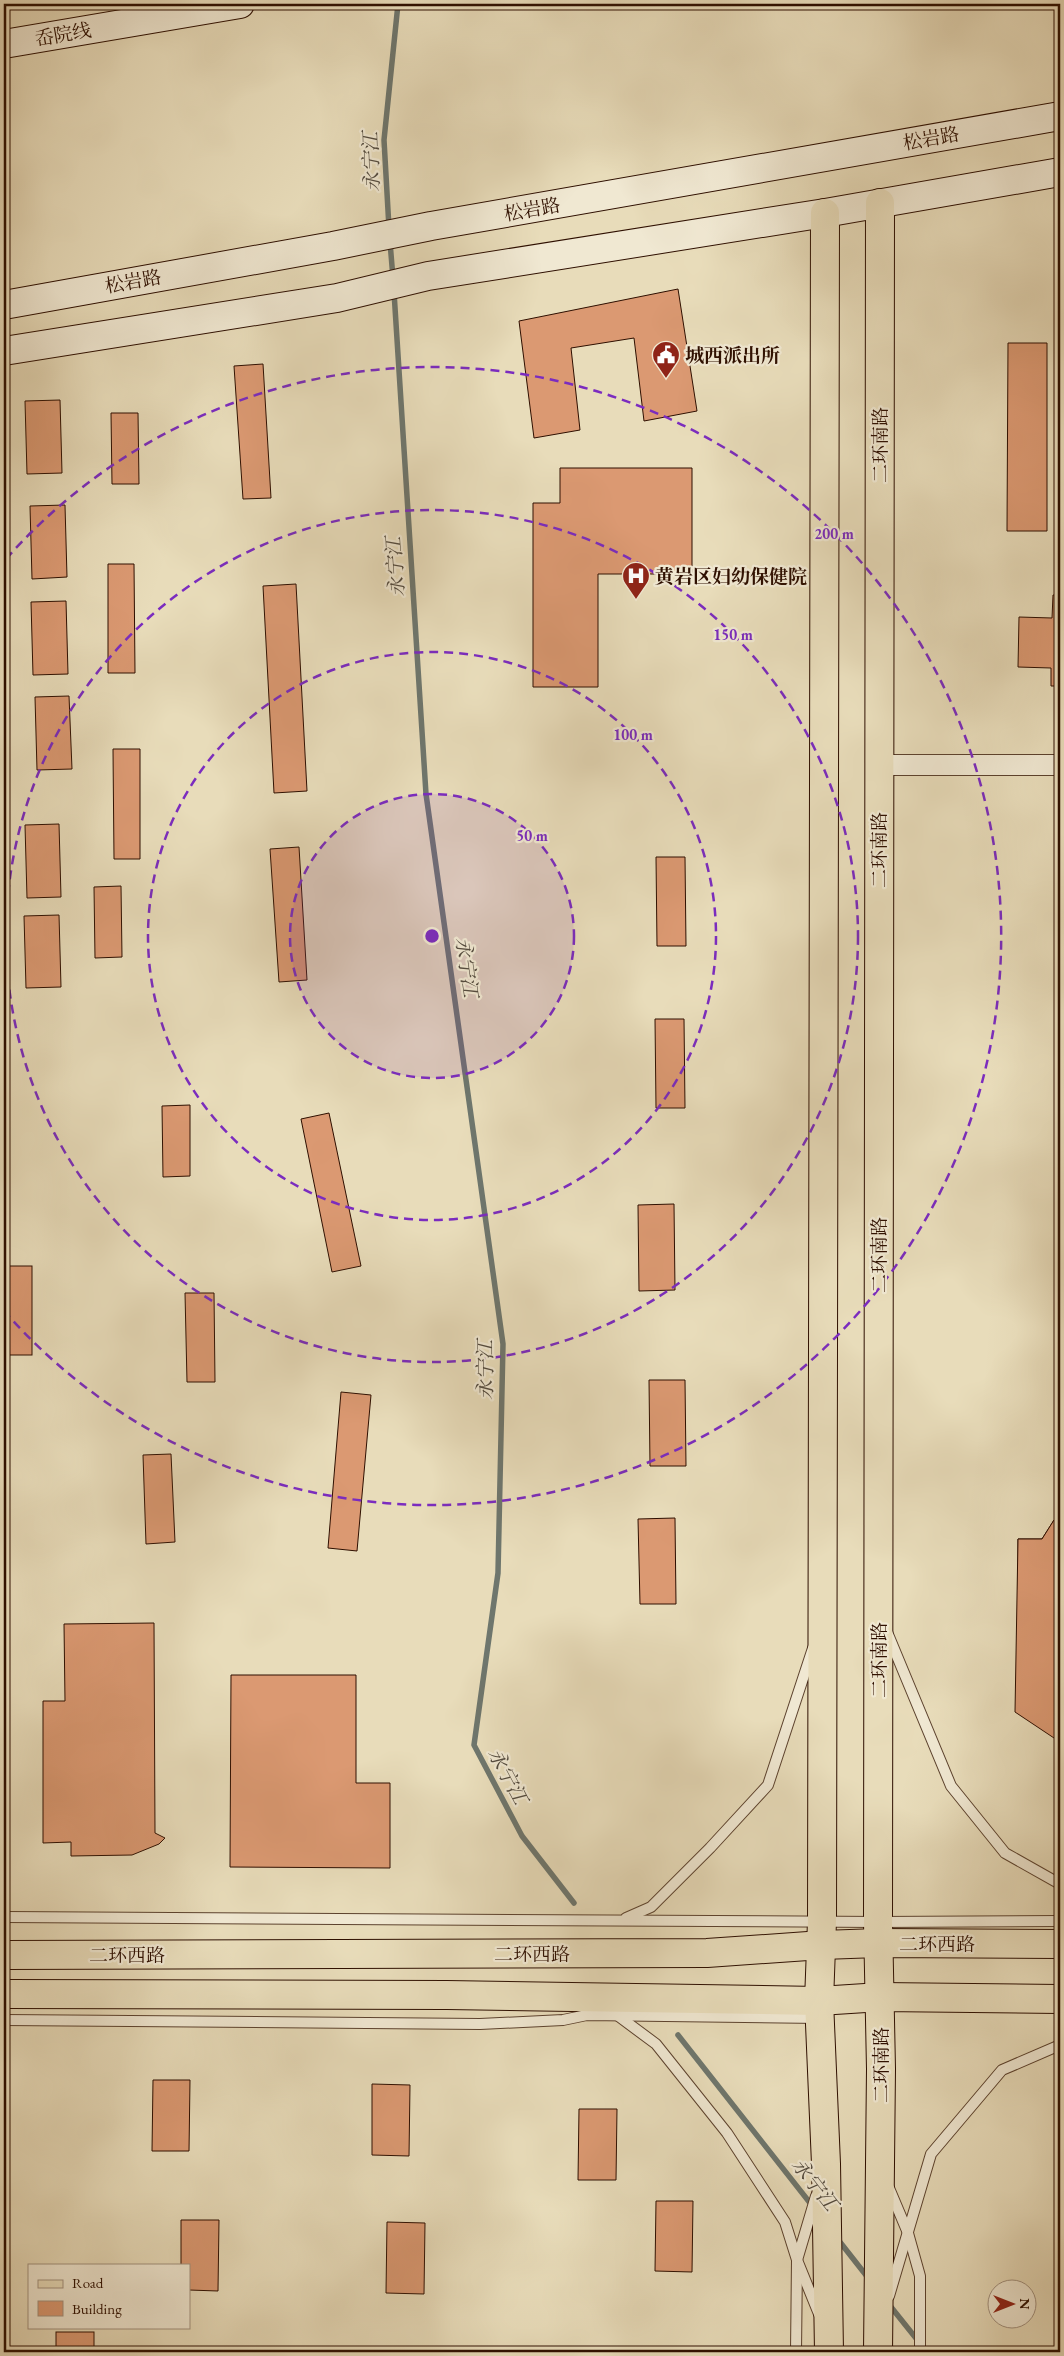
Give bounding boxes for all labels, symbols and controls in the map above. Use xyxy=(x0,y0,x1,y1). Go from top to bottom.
street label: 岙院线 xyxy=(33,17,93,52)
street label: 松岩路 xyxy=(901,121,961,156)
water label: 永宁江 xyxy=(357,129,385,192)
street label: 松岩路 xyxy=(502,192,562,227)
street label: 松岩路 xyxy=(103,264,163,299)
public building icon: 城西派出所 xyxy=(651,340,681,379)
place label: 城西派出所 xyxy=(685,343,780,368)
street label: 二环南路 xyxy=(868,407,893,483)
text: 200 m xyxy=(814,524,854,543)
water label: 永宁江 xyxy=(380,533,410,598)
hospital icon: 黄岩区妇幼保健院 xyxy=(621,561,651,600)
place label: 黄岩区妇幼保健院 xyxy=(655,564,807,589)
text: 150 m xyxy=(713,625,753,644)
text: 100 m xyxy=(613,725,653,744)
street label: 二环南路 xyxy=(867,812,892,888)
text: 50 m xyxy=(516,826,548,845)
centre of rings xyxy=(423,927,441,945)
water label: 永宁江 xyxy=(450,935,484,1001)
street label: 二环南路 xyxy=(867,1217,892,1293)
water label: 永宁江 xyxy=(472,1337,498,1400)
street label: 二环南路 xyxy=(867,1622,892,1698)
water label: 永宁江 xyxy=(482,1743,535,1811)
street label: 二环西路 xyxy=(899,1932,975,1957)
street label: 二环西路 xyxy=(494,1942,570,1967)
street label: 二环西路 xyxy=(89,1943,165,1968)
street label: 二环南路 xyxy=(869,2027,894,2103)
water label: 永宁江 xyxy=(786,2152,846,2218)
legend xyxy=(28,2264,190,2328)
text: Road xyxy=(72,2273,104,2292)
north arrow xyxy=(986,2278,1036,2328)
text: N xyxy=(1016,2298,1034,2310)
text: Building xyxy=(72,2299,122,2318)

